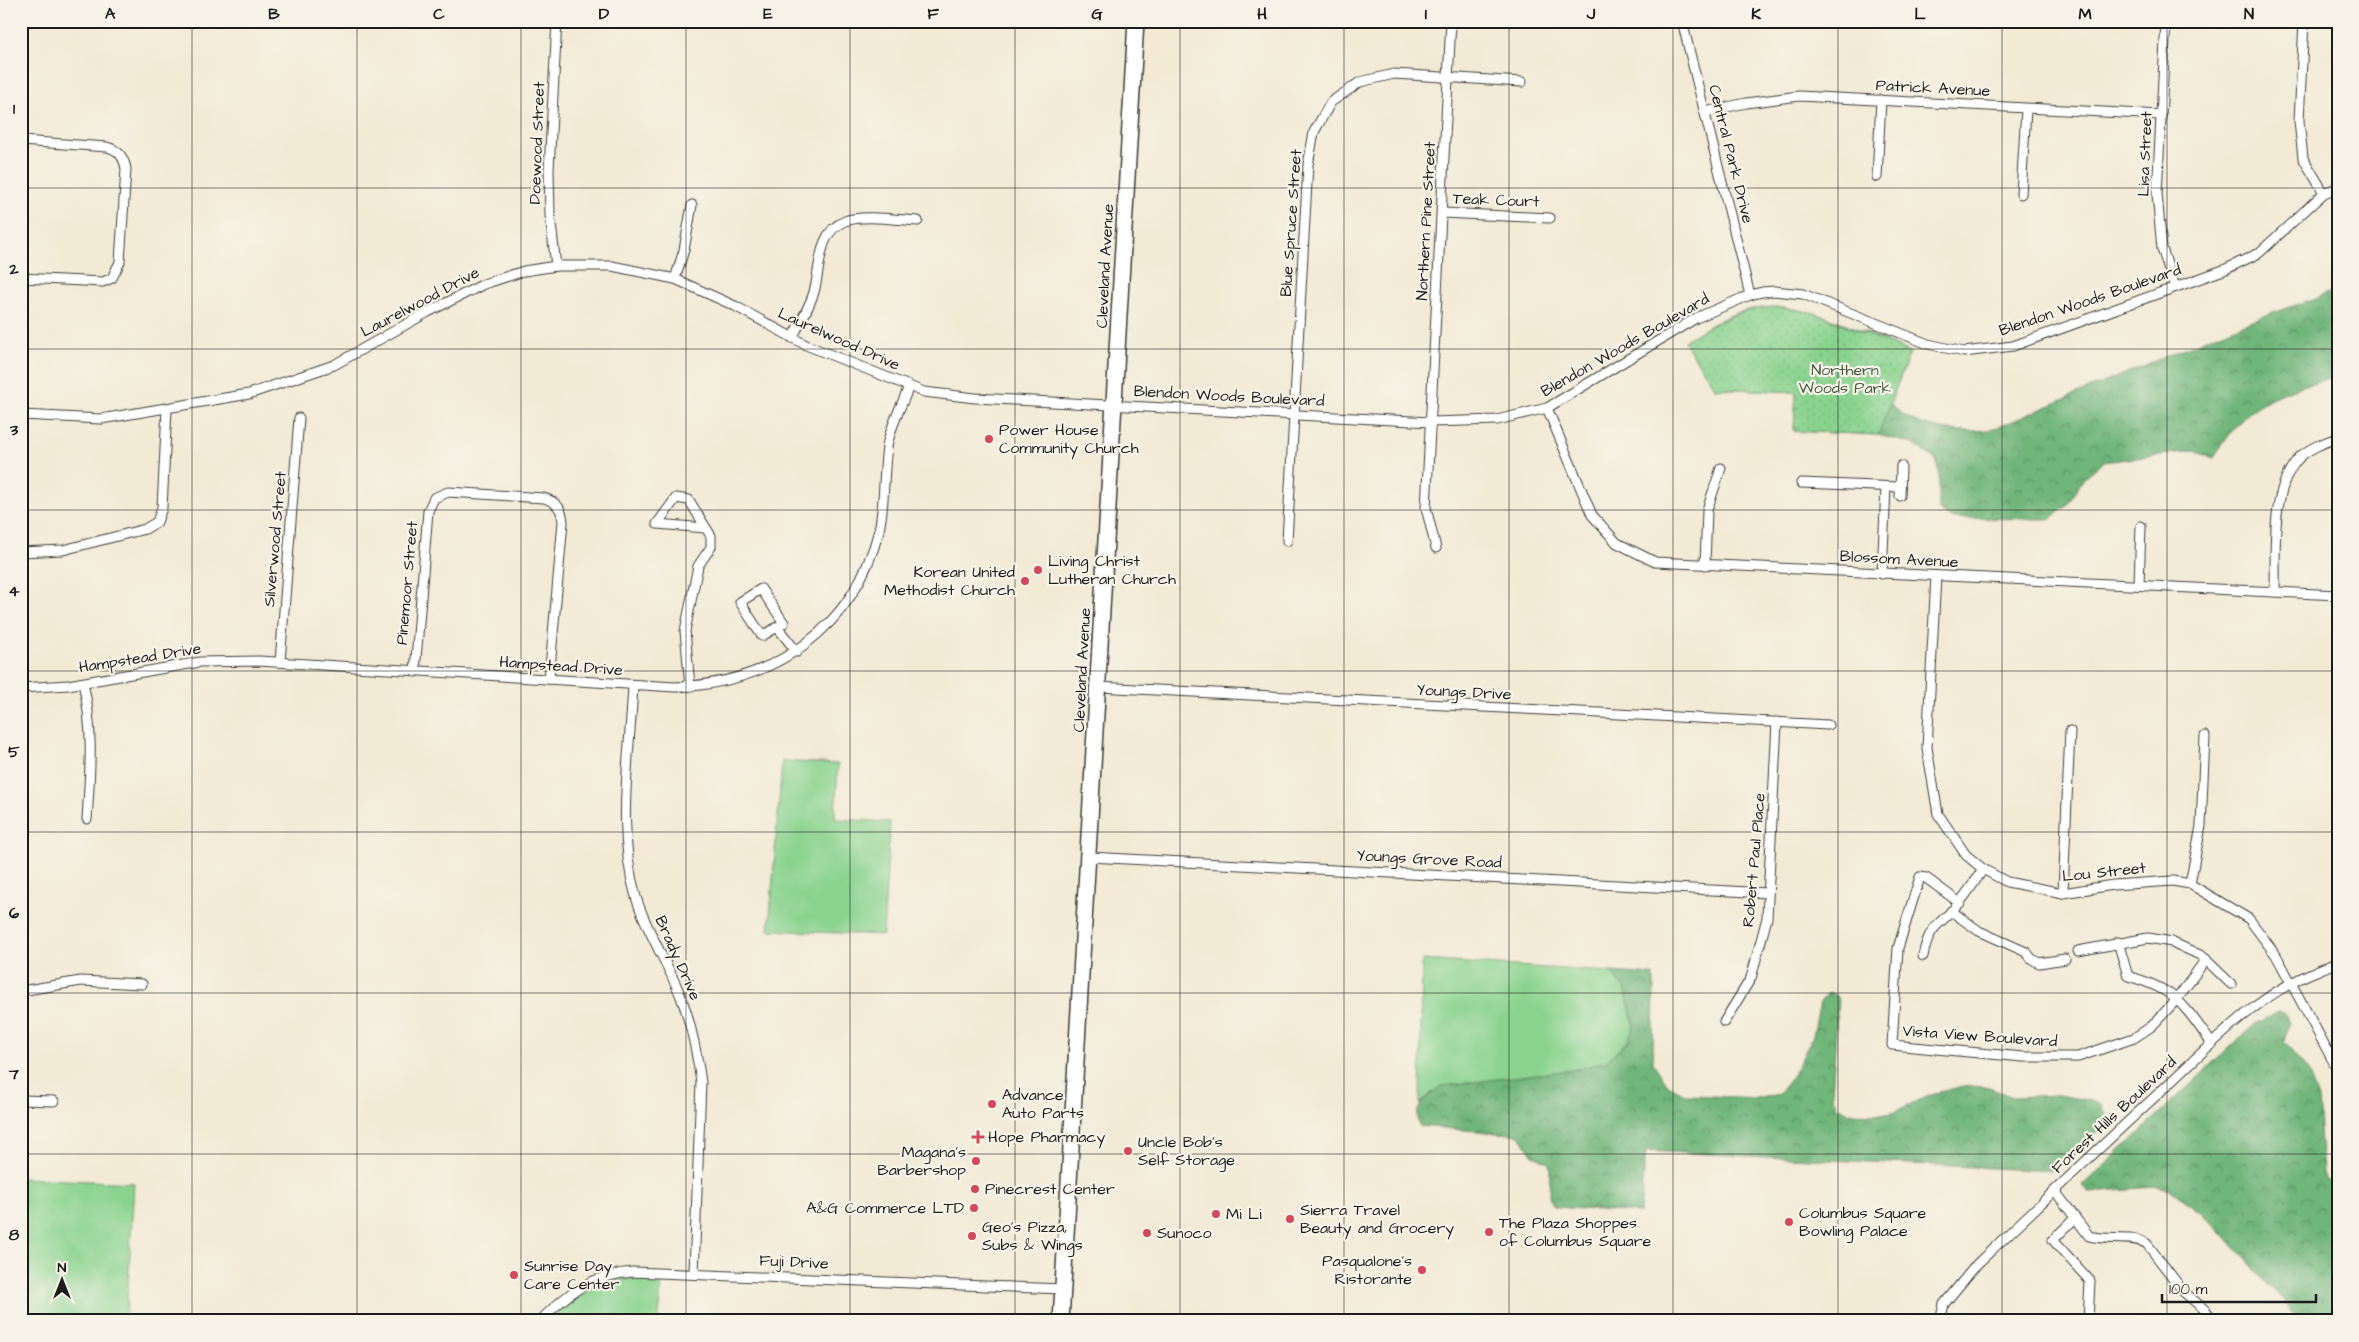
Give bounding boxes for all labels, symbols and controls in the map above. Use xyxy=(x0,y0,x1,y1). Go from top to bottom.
text: A xyxy=(105,3,116,25)
text: B xyxy=(268,3,280,25)
text: C xyxy=(433,3,445,25)
text: D xyxy=(599,3,610,25)
text: E xyxy=(763,3,773,25)
text: F xyxy=(927,3,939,25)
text: G xyxy=(1091,3,1103,25)
text: H xyxy=(1257,3,1267,25)
text: I xyxy=(1425,3,1427,25)
text: J xyxy=(1586,3,1596,25)
text: K xyxy=(1751,3,1761,25)
text: L xyxy=(1914,3,1926,25)
text: M xyxy=(2078,3,2092,25)
text: N xyxy=(2244,3,2254,25)
street label: Patrick Avenue xyxy=(1875,74,1991,102)
street label: Doewood Street xyxy=(524,81,550,205)
street label: Central Park Drive xyxy=(1703,82,1759,226)
text: 1 xyxy=(13,98,16,120)
street label: Lisa Street xyxy=(2133,110,2158,197)
street label: Northern Pine Street xyxy=(1411,140,1441,301)
street label: Blue Spruce Street xyxy=(1275,148,1307,297)
street label: Teak Court xyxy=(1452,187,1540,213)
street label: Cleveland Avenue xyxy=(1091,203,1119,329)
text: 2 xyxy=(8,258,19,280)
street label: Blendon Woods Boulevard xyxy=(1996,259,2184,341)
street label: Laurelwood Drive xyxy=(357,261,484,343)
street label: Blendon Woods Boulevard xyxy=(1537,288,1713,402)
street label: Laurelwood Drive xyxy=(774,302,904,376)
park label: Northern Woods Park xyxy=(1799,359,1892,399)
street label: Blendon Woods Boulevard xyxy=(1133,380,1325,412)
text: 3 xyxy=(9,419,19,441)
place label: Power House Community Church xyxy=(999,419,1139,460)
marker: Power House Community Church xyxy=(983,433,995,445)
street label: Silverwood Street xyxy=(258,470,292,608)
street label: Pinemoor Street xyxy=(391,520,423,646)
street label: Blossom Avenue xyxy=(1839,545,1959,573)
place label: Living Christ Lutheran Church xyxy=(1048,550,1176,590)
place label: Korean United Methodist Church xyxy=(884,561,1015,601)
marker: Living Christ Lutheran Church xyxy=(1032,564,1044,576)
marker: Korean United Methodist Church xyxy=(1019,575,1031,587)
text: 4 xyxy=(9,580,20,602)
street label: Cleveland Avenue xyxy=(1068,607,1096,733)
street label: Hampstead Drive xyxy=(77,637,203,679)
street label: Hampstead Drive xyxy=(499,651,624,681)
street label: Youngs Drive xyxy=(1416,679,1512,706)
text: 5 xyxy=(8,741,20,763)
street label: Robert Paul Place xyxy=(1737,792,1771,928)
street label: Youngs Grove Road xyxy=(1356,844,1502,875)
street label: Lou Street xyxy=(2061,857,2147,887)
text: 6 xyxy=(9,902,19,924)
street label: Brady Drive xyxy=(649,912,707,1004)
street label: Vista View Boulevard xyxy=(1902,1020,2058,1052)
street label: Forest Hills Boulevard xyxy=(2047,1051,2181,1179)
text: 7 xyxy=(8,1063,19,1085)
place label: Advance Auto Parts xyxy=(1002,1084,1084,1124)
marker: Advance Auto Parts xyxy=(986,1098,998,1110)
place label: Hope Pharmacy xyxy=(988,1126,1105,1149)
marker: Hope Pharmacy xyxy=(972,1131,984,1143)
place label: Uncle Bob's Self Storage xyxy=(1138,1131,1235,1172)
place label: Magana's Barbershop xyxy=(877,1141,966,1181)
marker: Uncle Bob's Self Storage xyxy=(1122,1145,1134,1157)
marker: Magana's Barbershop xyxy=(970,1155,982,1167)
place label: Pinecrest Center xyxy=(985,1178,1115,1200)
marker: Pinecrest Center xyxy=(969,1183,981,1195)
place label: A&G Commerce LTD xyxy=(806,1197,964,1219)
place label: Sierra Travel Beauty and Grocery xyxy=(1300,1199,1454,1240)
marker: A&G Commerce LTD xyxy=(968,1202,980,1214)
place label: Columbus Square Bowling Palace xyxy=(1799,1202,1927,1243)
place label: Mi Li xyxy=(1226,1203,1262,1225)
marker: Mi Li xyxy=(1210,1208,1222,1220)
place label: The Plaza Shoppes of Columbus Square xyxy=(1499,1212,1651,1252)
marker: Sierra Travel Beauty and Grocery xyxy=(1284,1213,1296,1225)
place label: Geo's Pizza, Subs & Wings xyxy=(982,1216,1083,1257)
marker: Columbus Square Bowling Palace xyxy=(1783,1216,1795,1228)
place label: Sunoco xyxy=(1157,1222,1212,1244)
text: 8 xyxy=(9,1224,20,1246)
marker: The Plaza Shoppes of Columbus Square xyxy=(1483,1226,1495,1238)
marker: Sunoco xyxy=(1141,1227,1153,1239)
marker: Geo's Pizza, Subs & Wings xyxy=(966,1230,978,1242)
street label: Fuji Drive xyxy=(759,1249,830,1275)
place label: Pasqualone's Ristorante xyxy=(1322,1250,1412,1290)
north arrow xyxy=(38,1254,88,1304)
place label: Sunrise Day Care Center xyxy=(524,1255,619,1295)
text: N xyxy=(58,1258,67,1278)
marker: Pasqualone's Ristorante xyxy=(1416,1264,1428,1276)
marker: Sunrise Day Care Center xyxy=(508,1269,520,1281)
scale bar xyxy=(2162,1272,2315,1304)
text: 100 m xyxy=(2169,1279,2208,1300)

